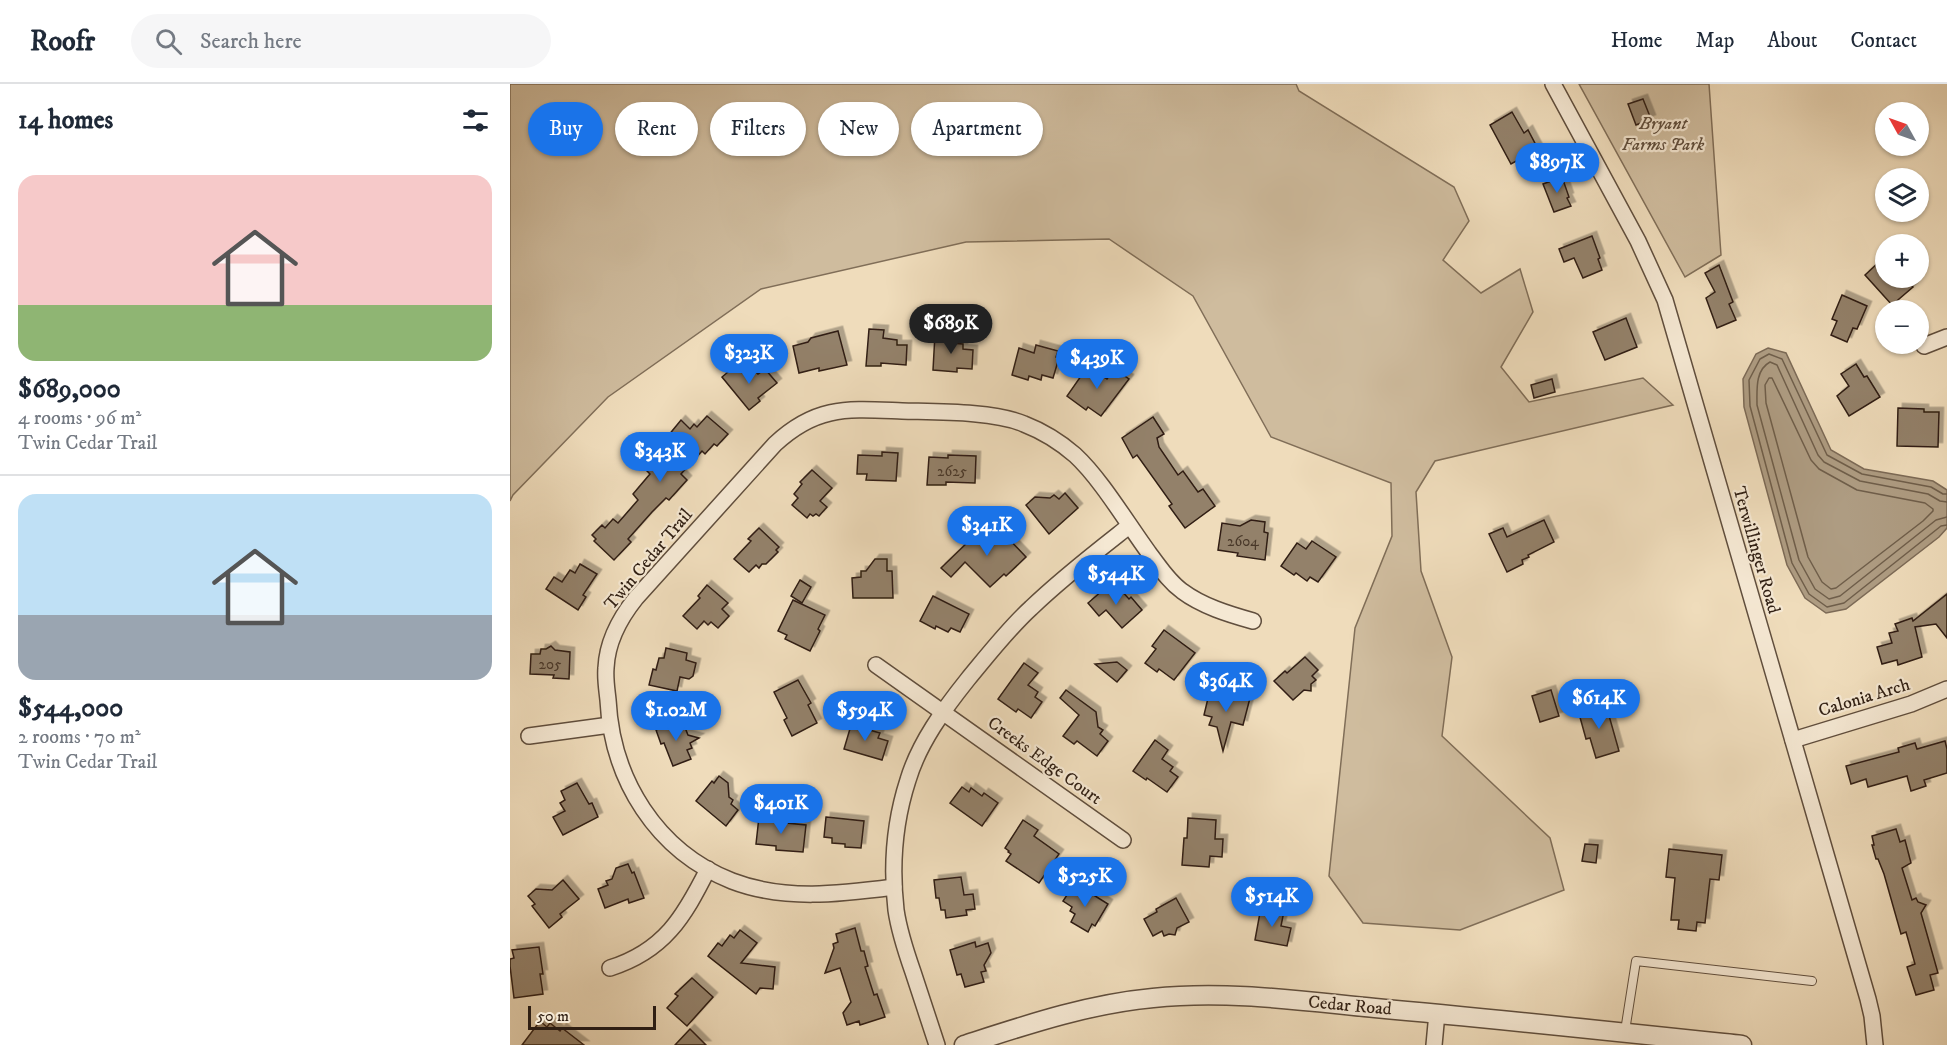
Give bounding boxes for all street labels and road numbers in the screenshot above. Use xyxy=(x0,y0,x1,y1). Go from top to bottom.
street label: Terwillinger Road xyxy=(1727,484,1785,616)
street label: Twin Cedar Trail xyxy=(600,504,698,615)
street label: Calonia Arch xyxy=(1816,673,1913,722)
street label: Creeks Edge Court xyxy=(983,712,1106,810)
street label: Cedar Road xyxy=(1307,991,1393,1021)

